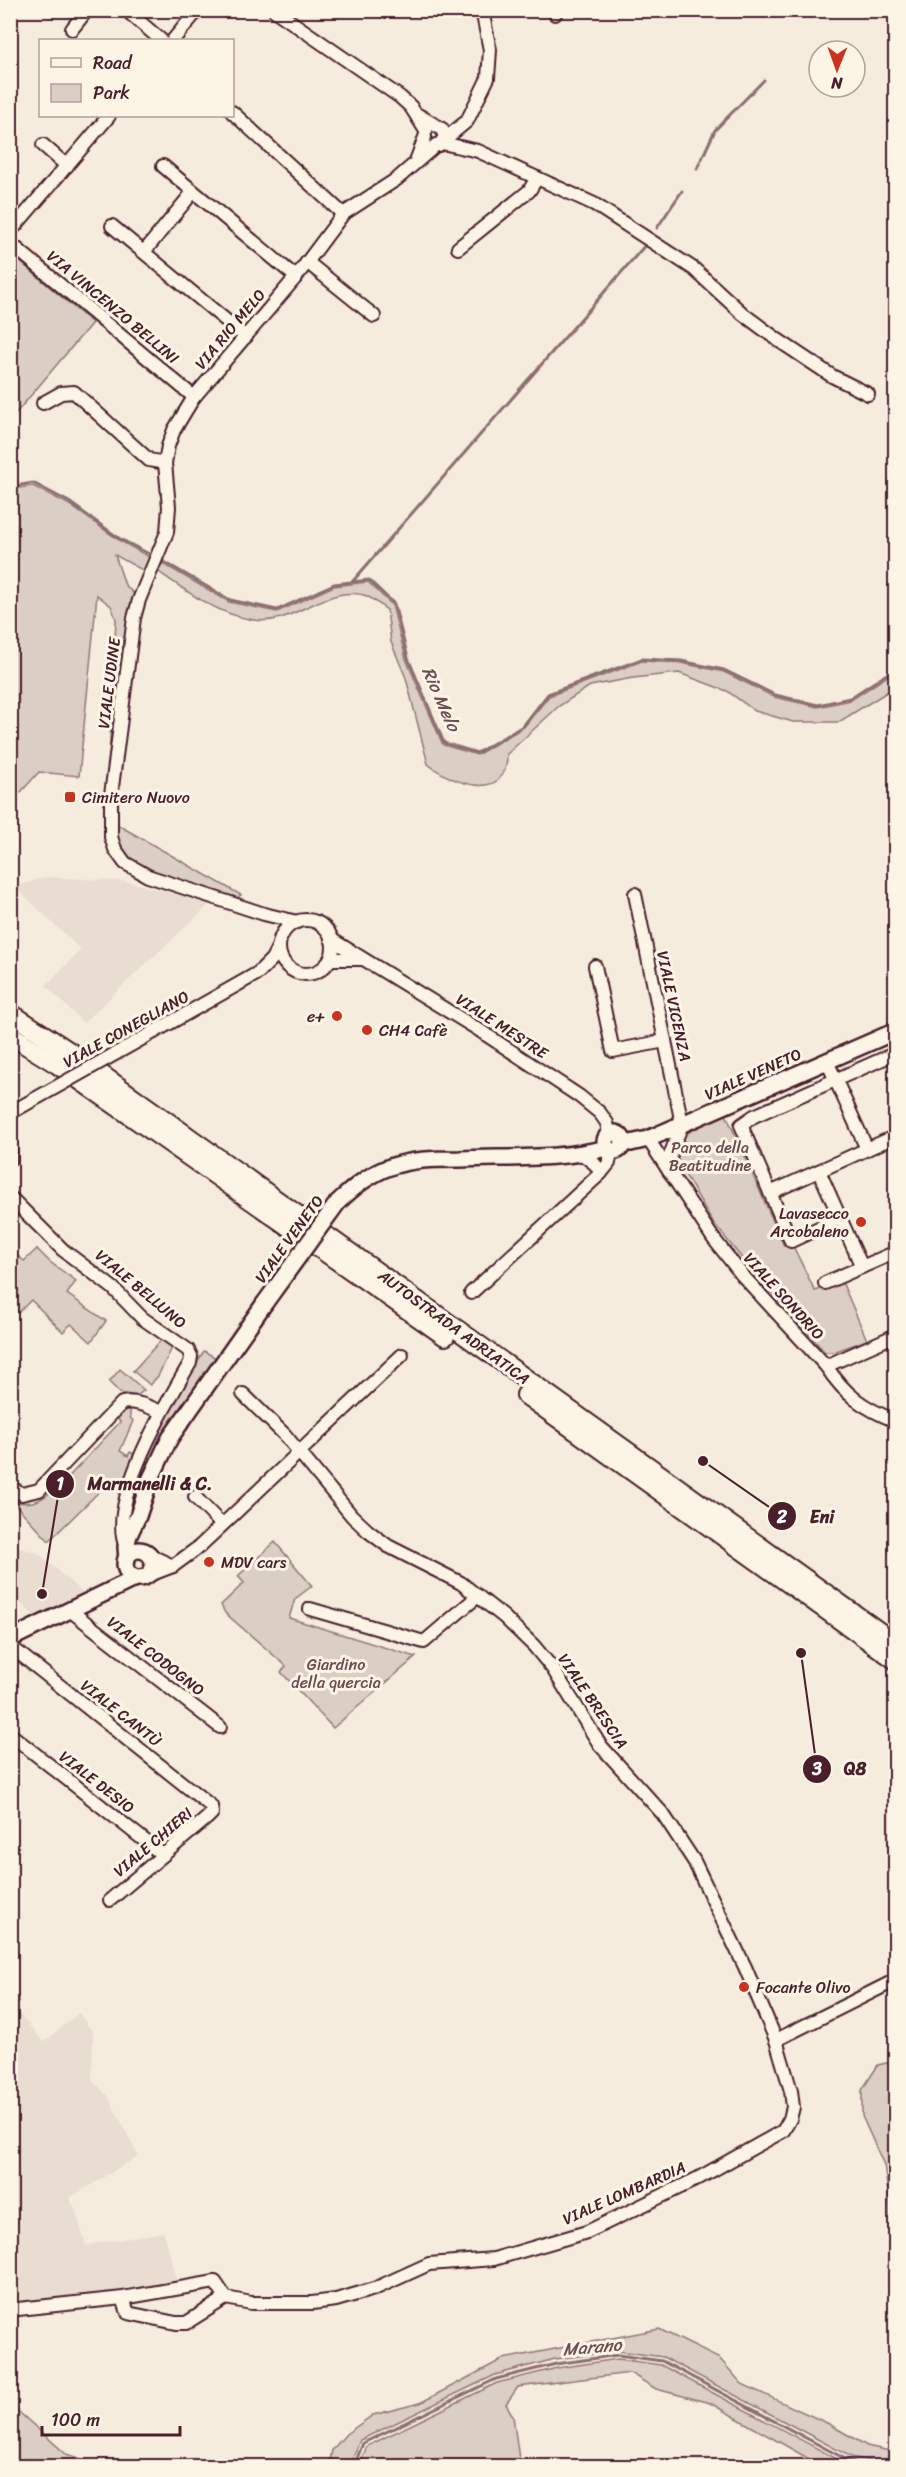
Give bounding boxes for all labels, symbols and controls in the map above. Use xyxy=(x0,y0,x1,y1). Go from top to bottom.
legend xyxy=(39,39,234,117)
north arrow xyxy=(807,39,867,99)
text: Road xyxy=(93,47,133,79)
text: N xyxy=(830,69,844,98)
text: Park xyxy=(93,77,130,109)
street label: VIA VINCENZO BELLINI xyxy=(40,243,186,372)
street label: VIA RIO MELO xyxy=(187,282,273,376)
street label: VIALE UDINE xyxy=(89,635,129,730)
water label: Rio Melo xyxy=(413,661,470,738)
place label: Cimitero Nuovo xyxy=(82,783,190,812)
marker: Cimitero Nuovo xyxy=(63,790,77,804)
street label: VIALE VICENZA xyxy=(648,948,700,1064)
street label: VIALE CONEGLIANO xyxy=(57,982,195,1076)
street label: VIALE MESTRE xyxy=(450,985,555,1067)
place label: e+ xyxy=(307,1002,325,1031)
marker: e+ xyxy=(330,1009,344,1023)
place label: CH4 Cafè xyxy=(379,1016,447,1045)
marker: CH4 Cafè xyxy=(360,1023,374,1037)
street label: VIALE VENETO xyxy=(700,1040,806,1108)
park label: Parco della Beatitudine xyxy=(669,1133,752,1180)
street label: VIALE VENETO xyxy=(247,1188,331,1290)
place label: Lavasecco Arcobaleno xyxy=(769,1199,849,1246)
marker: Lavasecco Arcobaleno xyxy=(854,1215,868,1229)
street label: VIALE BELLUNO xyxy=(89,1242,193,1336)
street label: VIALE SONDRIO xyxy=(736,1245,832,1347)
street label: AUTOSTRADA ADRIATICA xyxy=(371,1261,536,1392)
callout: Marmanelli & C. xyxy=(45,1466,224,1502)
text: 1 xyxy=(56,1468,64,1500)
text: Marmanelli & C. xyxy=(86,1468,213,1500)
callout: Eni xyxy=(767,1498,846,1534)
text: 2 xyxy=(776,1501,788,1533)
text: Eni xyxy=(810,1501,835,1533)
place label: MDV cars xyxy=(221,1548,287,1577)
marker: MDV cars xyxy=(202,1555,216,1569)
street label: VIALE CODOGNO xyxy=(101,1608,211,1704)
street label: VIALE BRESCIA xyxy=(550,1647,636,1755)
park label: Giardino della quercia xyxy=(291,1650,381,1697)
street label: VIALE CANTÙ xyxy=(74,1672,168,1755)
street label: VIALE DESIO xyxy=(52,1743,142,1821)
callout: Q8 xyxy=(802,1751,878,1787)
text: 3 xyxy=(811,1753,822,1785)
text: Q8 xyxy=(844,1753,866,1785)
street label: VIALE CHIERI xyxy=(106,1800,200,1884)
place label: Focante Olivo xyxy=(756,1973,851,2002)
marker: Focante Olivo xyxy=(737,1980,751,1994)
street label: VIALE LOMBARDIA xyxy=(557,2153,691,2233)
water label: Marano xyxy=(561,2328,624,2365)
scale bar xyxy=(42,2399,180,2437)
text: 100 m xyxy=(51,2404,100,2436)

